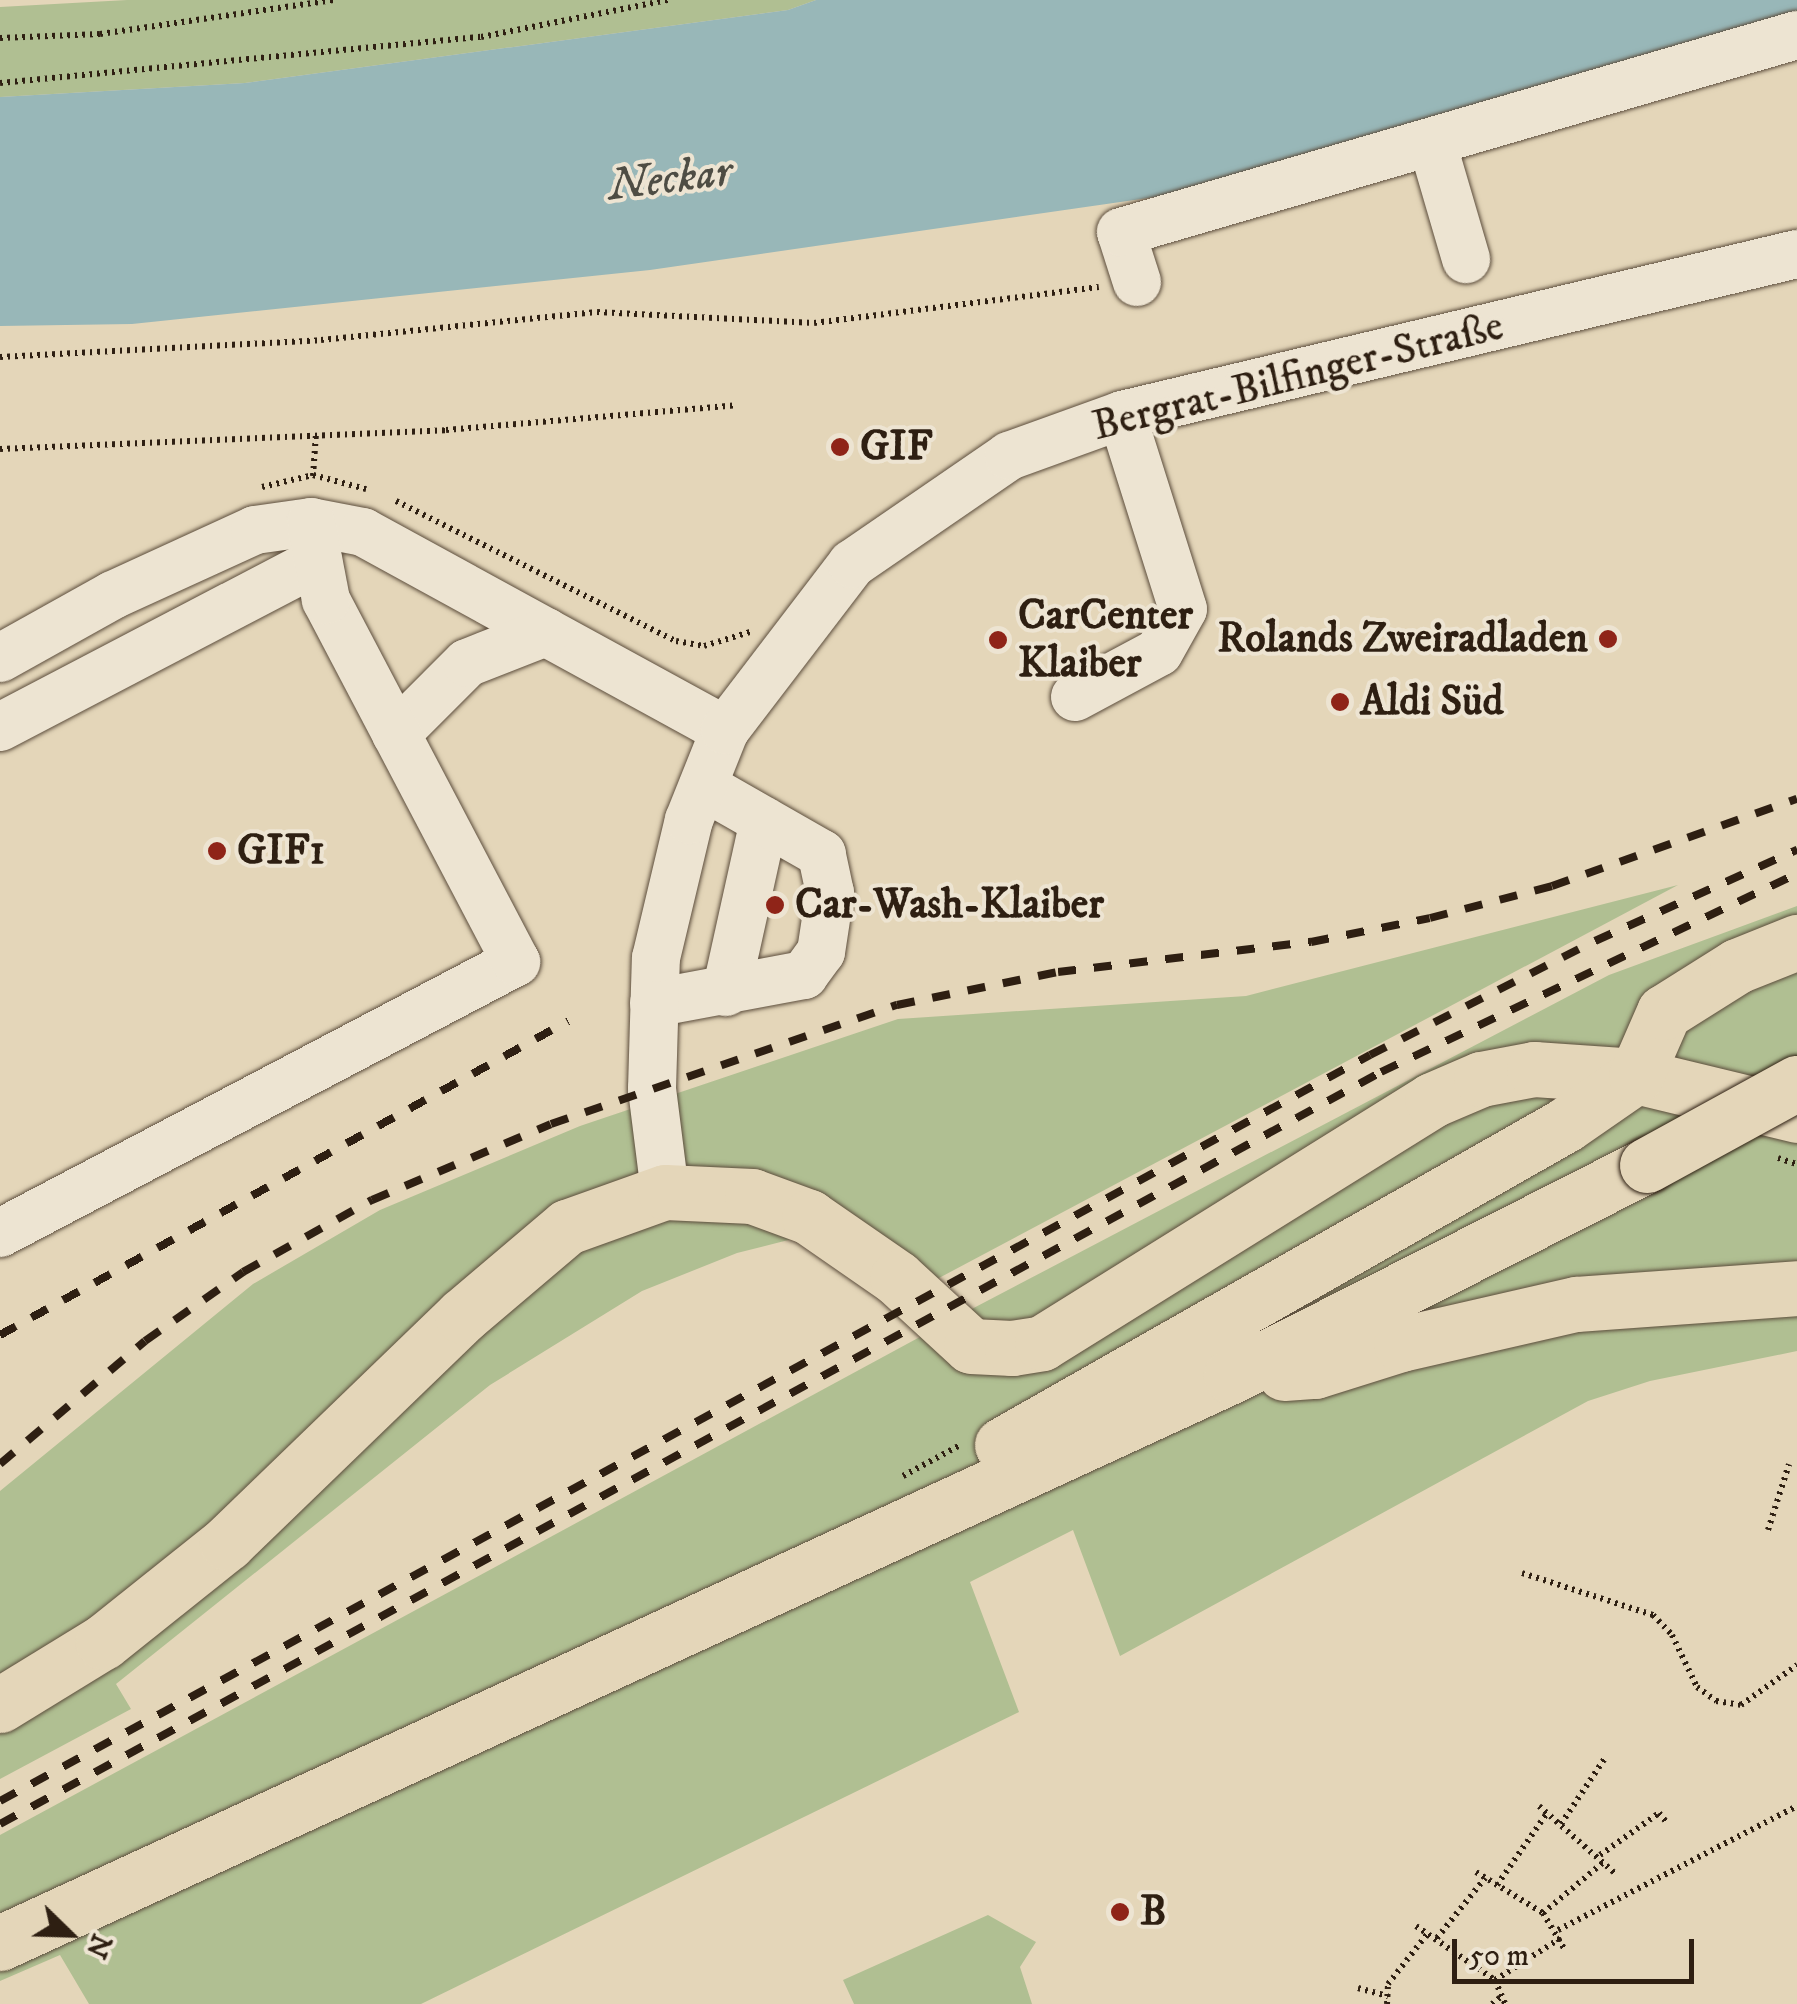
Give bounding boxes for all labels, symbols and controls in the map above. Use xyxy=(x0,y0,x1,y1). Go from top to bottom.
water label: Neckar xyxy=(605,146,735,214)
street label: Bergrat-Bilfinger-Straße xyxy=(1087,302,1509,452)
place label: GIF xyxy=(860,422,932,472)
marker: GIF xyxy=(829,436,851,458)
place label: CarCenter Klaiber xyxy=(1018,591,1193,690)
place label: Rolands Zweiradladen xyxy=(1217,614,1588,664)
marker: Rolands Zweiradladen xyxy=(1597,628,1619,650)
marker: CarCenter Klaiber xyxy=(987,629,1009,651)
place label: Aldi Süd xyxy=(1360,677,1503,727)
marker: Aldi Süd xyxy=(1329,691,1351,713)
place label: GIF1 xyxy=(237,826,325,876)
marker: GIF1 xyxy=(206,840,228,862)
place label: Car-Wash-Klaiber xyxy=(795,880,1104,930)
marker: Car-Wash-Klaiber xyxy=(764,894,786,916)
north arrow xyxy=(20,1884,120,1984)
place label: B xyxy=(1140,1887,1167,1937)
marker: B xyxy=(1109,1901,1131,1923)
scale bar xyxy=(1457,1919,1700,1981)
text: N xyxy=(77,1928,119,1963)
text: 50 m xyxy=(1469,1938,1529,1975)

